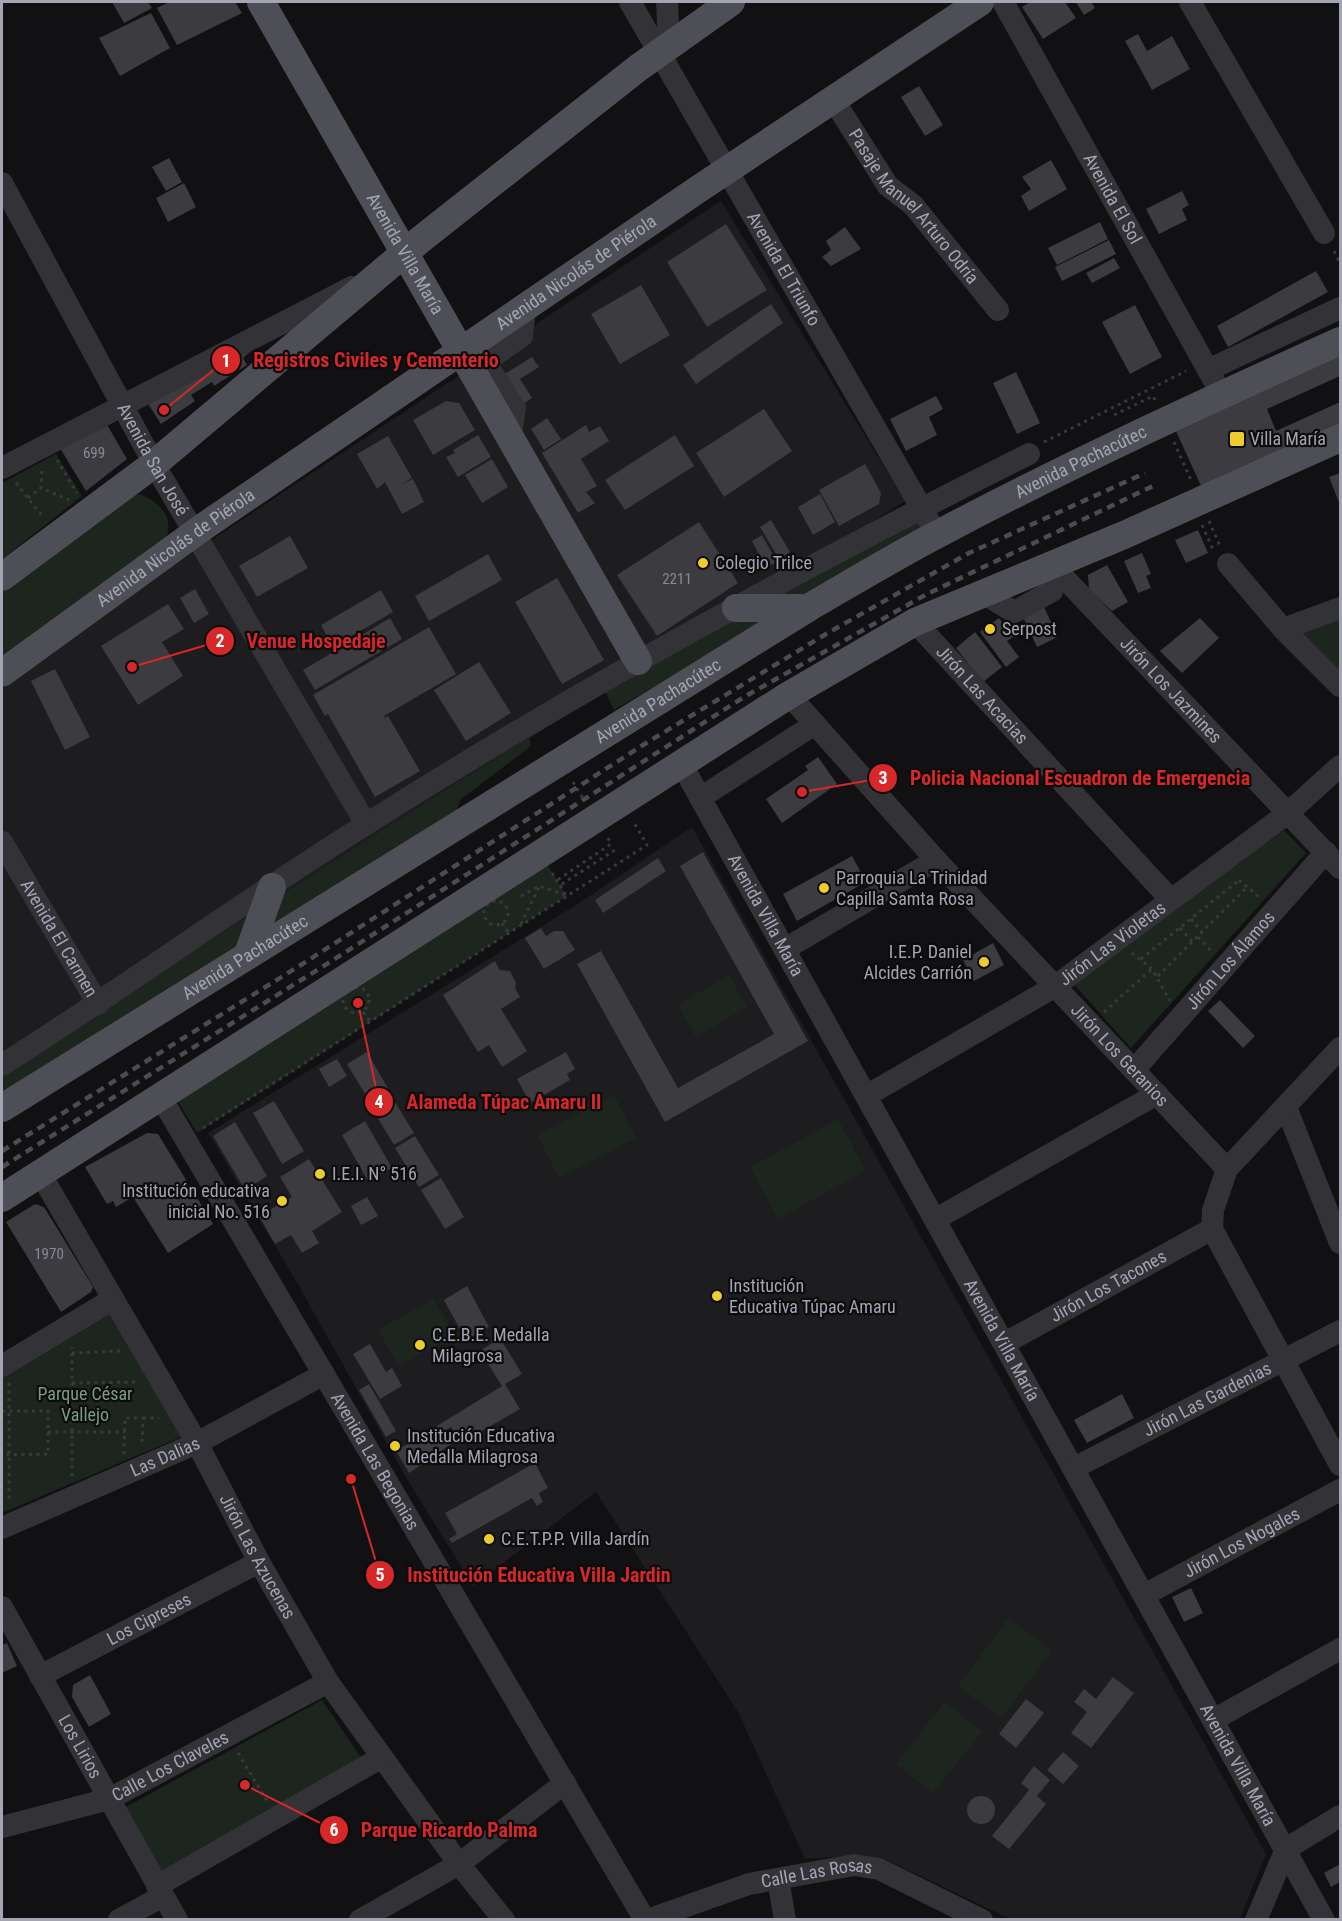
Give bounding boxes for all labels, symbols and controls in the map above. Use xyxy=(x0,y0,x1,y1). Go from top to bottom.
street label: Pasaje Manuel Arturo Odría xyxy=(844,125,983,288)
street label: Avenida El Sol xyxy=(1079,149,1147,247)
street label: Avenida Villa María xyxy=(362,189,448,318)
street label: Avenida El Triunfo xyxy=(743,208,825,329)
street label: Avenida Nicolás de Piérola xyxy=(492,210,660,334)
callout: Registros Civiles y Cementerio xyxy=(211,341,510,379)
text: Registros Civiles y Cementerio xyxy=(253,348,499,372)
text: 1 xyxy=(221,350,231,371)
street label: Avenida San José xyxy=(113,400,193,519)
street label: Avenida Pachacútec xyxy=(1011,421,1150,503)
place label: Villa María xyxy=(1250,428,1326,449)
marker: Villa María xyxy=(1228,430,1246,448)
house number: 699 xyxy=(83,444,105,462)
street label: Avenida Nicolás de Piérola xyxy=(92,484,258,611)
place label: Colegio Trilce xyxy=(715,552,812,573)
marker: Colegio Trilce xyxy=(696,556,710,570)
house number: 2211 xyxy=(662,570,692,588)
place label: Serpost xyxy=(1002,618,1057,639)
callout: Venue Hospedaje xyxy=(205,622,398,660)
marker: Serpost xyxy=(983,622,997,636)
text: Venue Hospedaje xyxy=(246,629,386,653)
text: 2 xyxy=(215,630,225,651)
street label: Jirón Los Jazmines xyxy=(1116,632,1227,747)
street label: Jirón Las Acacias xyxy=(932,641,1033,748)
street label: Avenida Pachacútec xyxy=(591,654,724,747)
callout: Policia Nacional Escuadron de Emergencia xyxy=(868,759,1262,797)
text: Policia Nacional Escuadron de Emergencia xyxy=(910,766,1250,790)
text: 3 xyxy=(878,767,888,788)
street label: Avenida Villa María xyxy=(724,850,808,980)
place label: Parroquia La Trinidad Capilla Samta Rosa xyxy=(836,867,988,909)
street label: Avenida El Carmen xyxy=(17,876,102,1001)
marker: Parroquia La Trinidad Capilla Samta Rosa xyxy=(817,881,831,895)
street label: Jirón Las Violetas xyxy=(1055,897,1170,990)
street label: Jirón Los Álamos xyxy=(1181,907,1279,1014)
street label: Avenida Pachacútec xyxy=(178,910,311,1004)
place label: I.E.P. Daniel Alcides Carrión xyxy=(864,941,972,983)
marker: I.E.P. Daniel Alcides Carrión xyxy=(977,955,991,969)
street label: Jirón Los Geranios xyxy=(1067,999,1173,1110)
callout: Alameda Túpac Amaru II xyxy=(364,1083,614,1121)
text: Alameda Túpac Amaru II xyxy=(407,1090,601,1114)
text: 4 xyxy=(374,1091,384,1112)
place label: I.E.I. N° 516 xyxy=(332,1163,417,1184)
marker: I.E.I. N° 516 xyxy=(313,1167,327,1181)
place label: Institución educativa inicial No. 516 xyxy=(122,1180,270,1222)
marker: Institución educativa inicial No. 516 xyxy=(275,1194,289,1208)
house number: 1970 xyxy=(34,1245,64,1263)
street label: Jirón Los Tacones xyxy=(1046,1245,1170,1326)
place label: Institución Educativa Túpac Amaru xyxy=(729,1275,896,1317)
street label: Avenida Villa María xyxy=(960,1275,1044,1405)
marker: Institución Educativa Túpac Amaru xyxy=(710,1289,724,1303)
place label: C.E.B.E. Medalla Milagrosa xyxy=(432,1324,550,1366)
marker: C.E.B.E. Medalla Milagrosa xyxy=(413,1338,427,1352)
street label: Jirón Las Gardenias xyxy=(1140,1357,1275,1441)
park label: Parque César Vallejo xyxy=(37,1383,133,1425)
street label: Avenida Las Begonias xyxy=(327,1389,424,1534)
place label: Institución Educativa Medalla Milagrosa xyxy=(407,1425,555,1467)
street label: Las Dalias xyxy=(127,1432,203,1481)
marker: Institución Educativa Medalla Milagrosa xyxy=(388,1439,402,1453)
street label: Jirón Las Azucenas xyxy=(215,1490,300,1622)
street label: Jirón Los Nogales xyxy=(1180,1503,1303,1582)
place label: C.E.T.P.P. Villa Jardín xyxy=(501,1528,649,1549)
marker: C.E.T.P.P. Villa Jardín xyxy=(482,1532,496,1546)
callout: Institución Educativa Villa Jardin xyxy=(365,1556,683,1594)
text: Institución Educativa Villa Jardin xyxy=(407,1563,671,1587)
text: 5 xyxy=(375,1564,385,1585)
street label: Los Cipreses xyxy=(103,1588,194,1649)
street label: Avenida Villa María xyxy=(1196,1700,1281,1829)
street label: Los Lirios xyxy=(54,1711,107,1782)
street label: Calle Los Claveles xyxy=(108,1726,232,1806)
callout: Parque Ricardo Palma xyxy=(319,1811,550,1849)
text: Parque Ricardo Palma xyxy=(361,1818,537,1842)
text: 6 xyxy=(329,1819,339,1840)
street label: Calle Las Rosas xyxy=(759,1854,874,1892)

